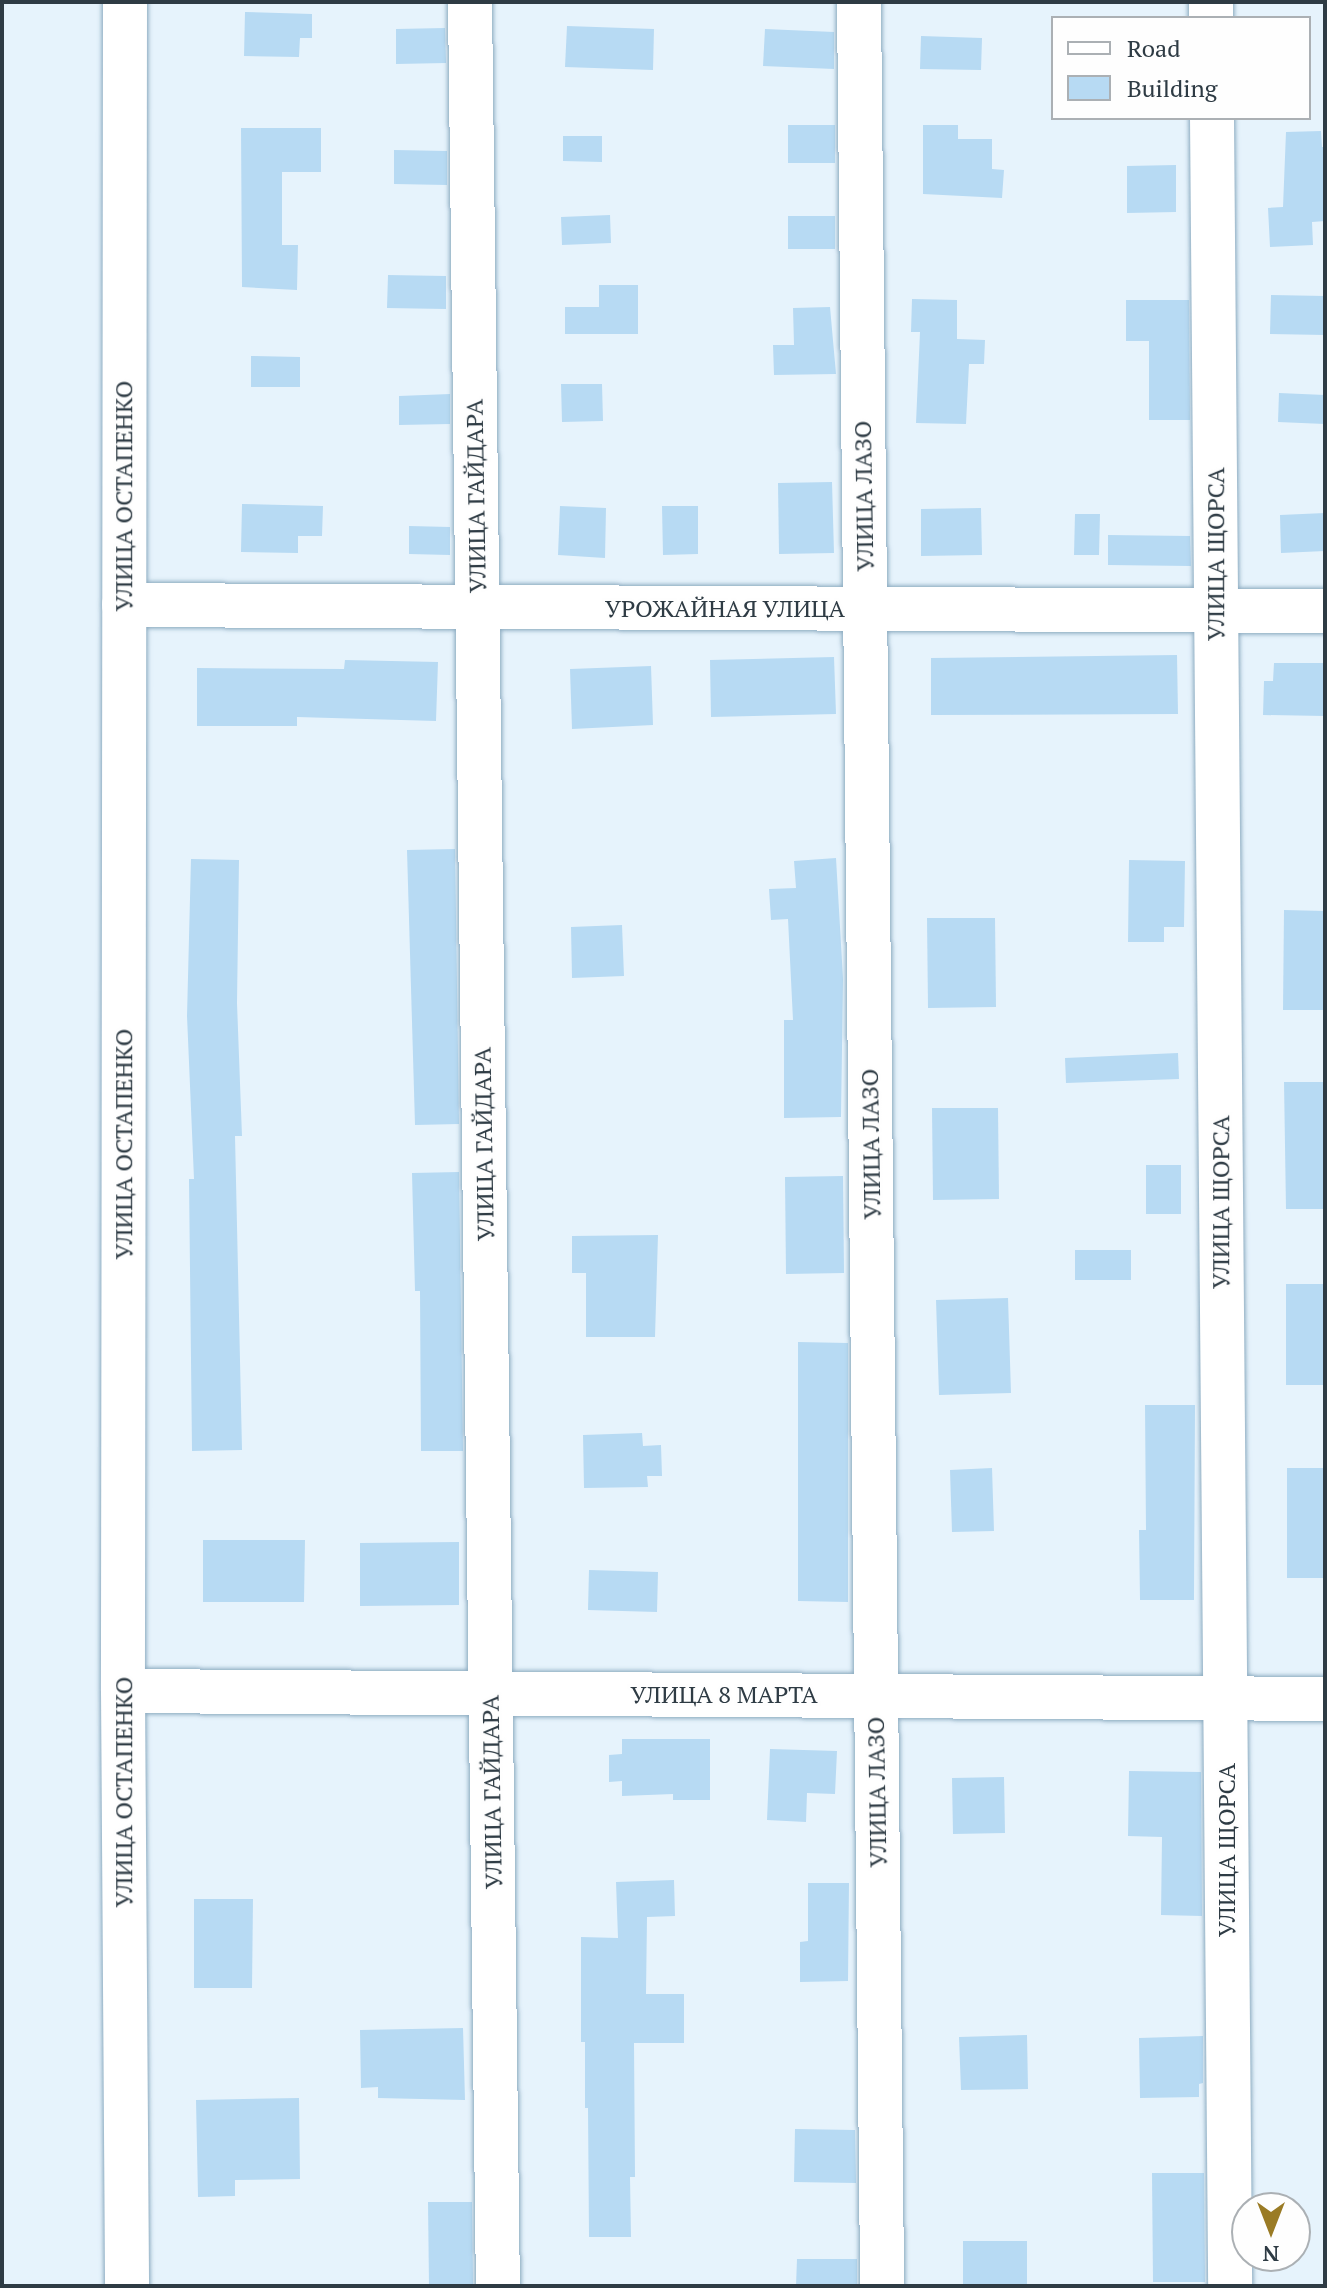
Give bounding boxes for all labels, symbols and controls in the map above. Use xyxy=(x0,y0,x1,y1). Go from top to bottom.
legend xyxy=(1051,16,1311,120)
text: Road xyxy=(1127,32,1181,64)
text: Building xyxy=(1127,72,1217,104)
street label: УЛИЦА ОСТАПЕНКО xyxy=(110,380,138,612)
street label: УЛИЦА ГАЙДАРА xyxy=(460,399,492,593)
street label: УЛИЦА ЛАЗО xyxy=(848,420,880,572)
street label: УЛИЦА ЩОРСА xyxy=(1202,467,1230,641)
street label: УРОЖАЙНАЯ УЛИЦА xyxy=(605,595,845,623)
street label: УЛИЦА ОСТАПЕНКО xyxy=(110,1028,138,1260)
street label: УЛИЦА ГАЙДАРА xyxy=(468,1047,500,1241)
street label: УЛИЦА ЛАЗО xyxy=(855,1068,887,1220)
street label: УЛИЦА ЩОРСА xyxy=(1207,1115,1235,1289)
street label: УЛИЦА ОСТАПЕНКО xyxy=(110,1676,138,1908)
street label: УЛИЦА 8 МАРТА xyxy=(630,1681,818,1709)
street label: УЛИЦА ГАЙДАРА xyxy=(476,1695,508,1889)
street label: УЛИЦА ЛАЗО xyxy=(861,1716,893,1868)
street label: УЛИЦА ЩОРСА xyxy=(1213,1763,1241,1937)
north arrow xyxy=(1231,2192,1311,2272)
text: N xyxy=(1263,2240,1279,2269)

